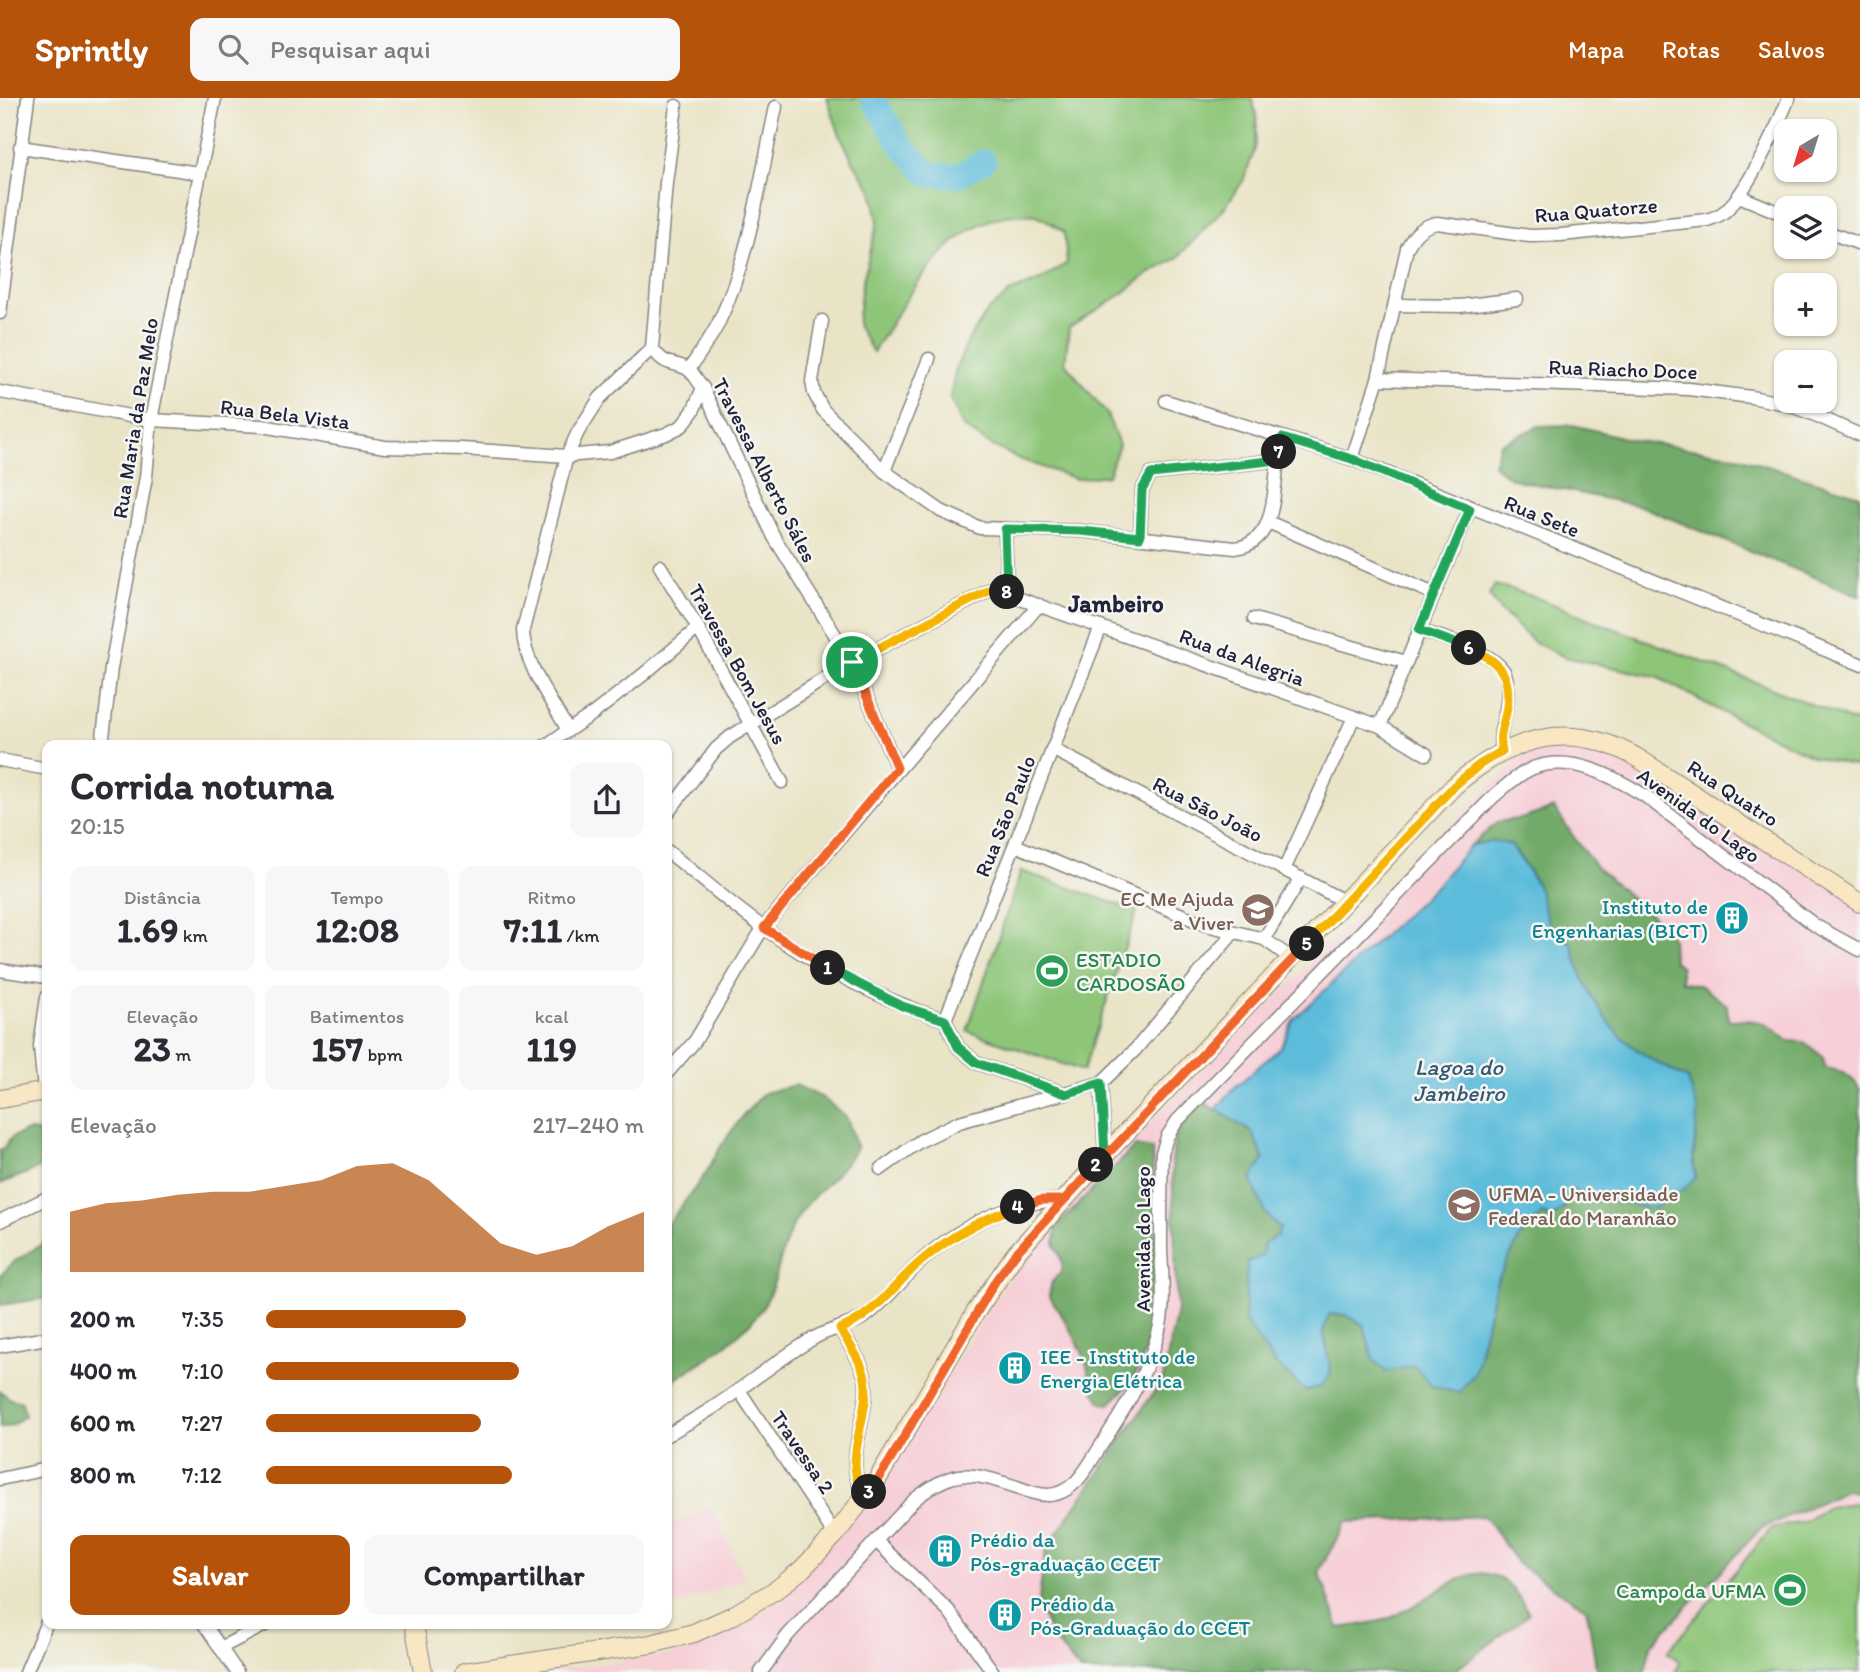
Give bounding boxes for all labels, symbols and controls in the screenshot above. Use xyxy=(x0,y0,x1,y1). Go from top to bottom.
search box xyxy=(190,18,680,81)
text: Sprintly xyxy=(35,30,148,69)
icon: search xyxy=(214,30,252,68)
text: Pesquisar aqui xyxy=(270,33,431,65)
text: Mapa xyxy=(1568,35,1624,64)
text: Rotas xyxy=(1662,35,1720,64)
text: Salvos xyxy=(1758,35,1825,64)
north arrow xyxy=(1774,119,1838,182)
map controls xyxy=(1774,119,1837,413)
street label: Rua Quatorze xyxy=(1533,192,1659,228)
button: layers xyxy=(1774,196,1837,259)
button: + xyxy=(1774,273,1837,336)
street label: Rua Maria da Paz Melo xyxy=(107,316,163,520)
button: − xyxy=(1774,350,1837,413)
street label: Rua Riacho Doce xyxy=(1548,354,1698,384)
street label: Travessa Alberto Sáles xyxy=(708,374,822,566)
street label: Rua Bela Vista xyxy=(219,394,351,434)
pin: 7 xyxy=(1262,434,1296,470)
text: 7 xyxy=(1274,440,1283,463)
street label: Rua Sete xyxy=(1501,490,1583,542)
pin: 8 xyxy=(990,574,1024,610)
street label: Travessa Bom Jesus xyxy=(683,579,793,749)
text: 8 xyxy=(1001,580,1012,603)
district label: Jambeiro xyxy=(1067,589,1164,618)
street label: Rua da Alegria xyxy=(1176,623,1308,691)
pin: 6 xyxy=(1452,630,1486,666)
pin xyxy=(822,632,882,692)
text: 6 xyxy=(1463,636,1474,659)
icon: arrive xyxy=(833,643,871,681)
street label: Rua São Paulo xyxy=(969,752,1041,880)
street label: Rua Quatro xyxy=(1683,754,1783,832)
street label: Avenida do Lago xyxy=(1633,762,1765,868)
text: Corrida noturna xyxy=(70,763,334,809)
button: share xyxy=(570,763,644,837)
street label: Rua São João xyxy=(1149,771,1267,847)
text: 20:15 xyxy=(70,812,125,840)
text: Distância xyxy=(124,886,201,909)
text: Tempo xyxy=(331,886,383,909)
text: Ritmo xyxy=(527,886,576,909)
place label: EC Me Ajuda a Viver xyxy=(1120,886,1234,935)
school or university icon: EC Me Ajuda a Viver xyxy=(1239,891,1277,929)
place label: Instituto de Engenharias (BICT) xyxy=(1532,894,1708,943)
building icon: Instituto de Engenharias (BICT) xyxy=(1713,899,1751,937)
text: 1.69 xyxy=(117,909,178,951)
text: 12:08 xyxy=(315,909,399,951)
text: 7:11 xyxy=(504,909,562,951)
text: km xyxy=(178,924,208,947)
text: /km xyxy=(562,924,600,947)
pin: 5 xyxy=(1290,926,1324,962)
text: 5 xyxy=(1302,932,1311,955)
place label: ESTADIO CARDOSÃO xyxy=(1076,947,1185,996)
pin: 1 xyxy=(810,950,846,986)
sports icon: ESTADIO CARDOSÃO xyxy=(1033,952,1071,990)
text: 1 xyxy=(823,956,832,979)
text: Elevação xyxy=(127,1005,198,1028)
text: Batimentos xyxy=(310,1005,404,1028)
text: kcal xyxy=(535,1005,569,1028)
text: 23 xyxy=(133,1028,171,1070)
text: 157 xyxy=(311,1028,363,1070)
text: 119 xyxy=(526,1028,577,1070)
text: m xyxy=(171,1043,191,1066)
text: bpm xyxy=(363,1043,403,1066)
water label: Lagoa do Jambeiro xyxy=(1413,1053,1506,1107)
text: Elevação xyxy=(70,1111,157,1139)
text: 217–240 m xyxy=(532,1111,644,1139)
pin: 2 xyxy=(1078,1148,1114,1182)
text: 2 xyxy=(1091,1153,1101,1176)
street label: Avenida do Lago xyxy=(1130,1166,1155,1312)
place label: UFMA - Universidade Federal do Maranhão xyxy=(1488,1181,1678,1230)
school or university icon: UFMA - Universidade Federal do Maranhão xyxy=(1445,1186,1483,1224)
pin: 4 xyxy=(1000,1190,1036,1224)
text: 4 xyxy=(1012,1195,1023,1218)
text: 200 m xyxy=(70,1305,135,1333)
text: 7:35 xyxy=(182,1305,224,1333)
place label: IEE - Instituto de Energia Elétrica xyxy=(1040,1344,1195,1393)
building icon: IEE - Instituto de Energia Elétrica xyxy=(996,1349,1034,1387)
text: 400 m xyxy=(70,1357,137,1385)
text: 7:10 xyxy=(182,1357,224,1385)
street label: Travessa 2 xyxy=(766,1406,840,1498)
text: 600 m xyxy=(70,1409,135,1437)
text: 7:27 xyxy=(182,1409,223,1437)
text: 800 m xyxy=(70,1461,135,1489)
text: 7:12 xyxy=(182,1461,222,1489)
pin: 3 xyxy=(852,1474,886,1510)
text: 3 xyxy=(863,1480,874,1503)
place label: Prédio da Pós-graduação CCET xyxy=(970,1527,1161,1576)
building icon: Prédio da Pós-graduação CCET xyxy=(926,1532,964,1570)
button: Salvar xyxy=(70,1535,350,1615)
button: Compartilhar xyxy=(364,1535,644,1615)
sports icon: Campo da UFMA xyxy=(1771,1571,1809,1609)
place label: Campo da UFMA xyxy=(1616,1578,1767,1603)
place label: Prédio da Pós-Graduação do CCET xyxy=(1030,1591,1251,1640)
building icon: Prédio da Pós-Graduação do CCET xyxy=(986,1596,1024,1634)

